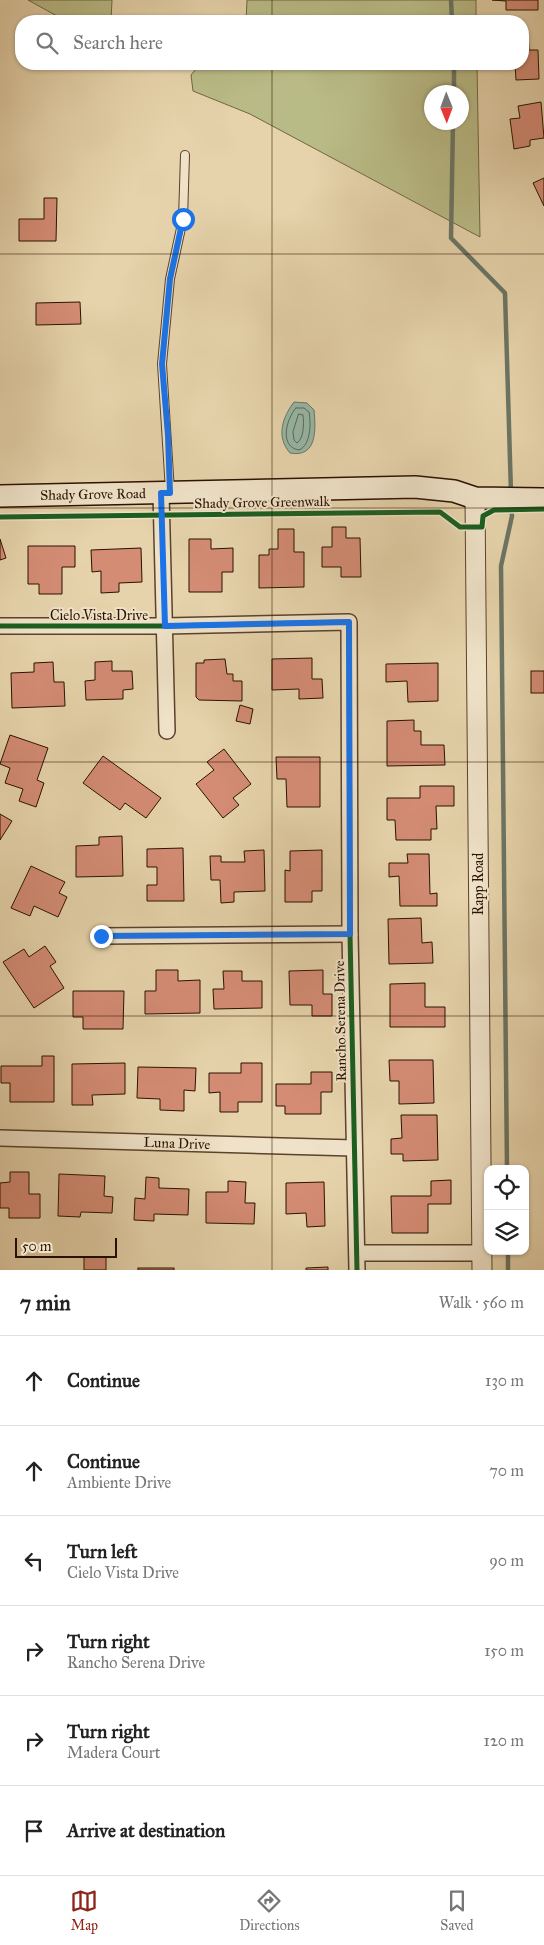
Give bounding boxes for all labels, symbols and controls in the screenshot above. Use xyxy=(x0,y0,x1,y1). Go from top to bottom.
search box xyxy=(15,15,529,70)
icon: search xyxy=(33,29,61,57)
text: Search here xyxy=(73,31,163,54)
north arrow xyxy=(424,85,469,130)
route start xyxy=(172,208,195,231)
street label: Shady Grove Road xyxy=(40,485,146,504)
street label: Shady Grove Greenwalk xyxy=(194,493,331,512)
street label: Cielo Vista Drive xyxy=(50,607,148,624)
street label: Rapp Road xyxy=(470,853,487,915)
route end xyxy=(90,925,113,948)
street label: Rancho Serena Drive xyxy=(331,960,350,1082)
street label: Luna Drive xyxy=(143,1134,211,1153)
map controls xyxy=(484,1165,529,1255)
button: locate xyxy=(484,1165,529,1210)
button: layers xyxy=(484,1210,529,1255)
scale bar xyxy=(15,1235,118,1258)
text: 50 m xyxy=(22,1238,51,1255)
text: 7 min xyxy=(20,1290,71,1316)
text: Walk · 560 m xyxy=(439,1293,524,1312)
icon: ahead xyxy=(20,1367,48,1395)
text: Continue xyxy=(67,1369,140,1392)
text: 130 m xyxy=(485,1371,524,1390)
text: Continue xyxy=(67,1450,140,1473)
icon: ahead xyxy=(20,1457,48,1485)
text: 70 m xyxy=(489,1461,524,1480)
text: Ambiente Drive xyxy=(67,1473,171,1492)
text: Turn left xyxy=(67,1540,137,1563)
icon: left xyxy=(20,1547,48,1575)
text: 90 m xyxy=(489,1551,524,1570)
text: Cielo Vista Drive xyxy=(67,1563,179,1582)
text: Turn right xyxy=(67,1630,150,1653)
icon: right xyxy=(20,1637,48,1665)
text: 150 m xyxy=(484,1641,524,1660)
text: Rancho Serena Drive xyxy=(67,1653,205,1672)
text: Turn right xyxy=(67,1720,150,1743)
icon: right xyxy=(20,1727,48,1755)
text: 120 m xyxy=(484,1731,524,1750)
text: Madera Court xyxy=(67,1743,160,1762)
icon: arrive xyxy=(20,1817,48,1845)
text: Arrive at destination xyxy=(67,1819,225,1842)
tab: Map xyxy=(70,1887,98,1934)
tab: Directions xyxy=(239,1887,300,1934)
tab: Saved xyxy=(440,1887,474,1934)

